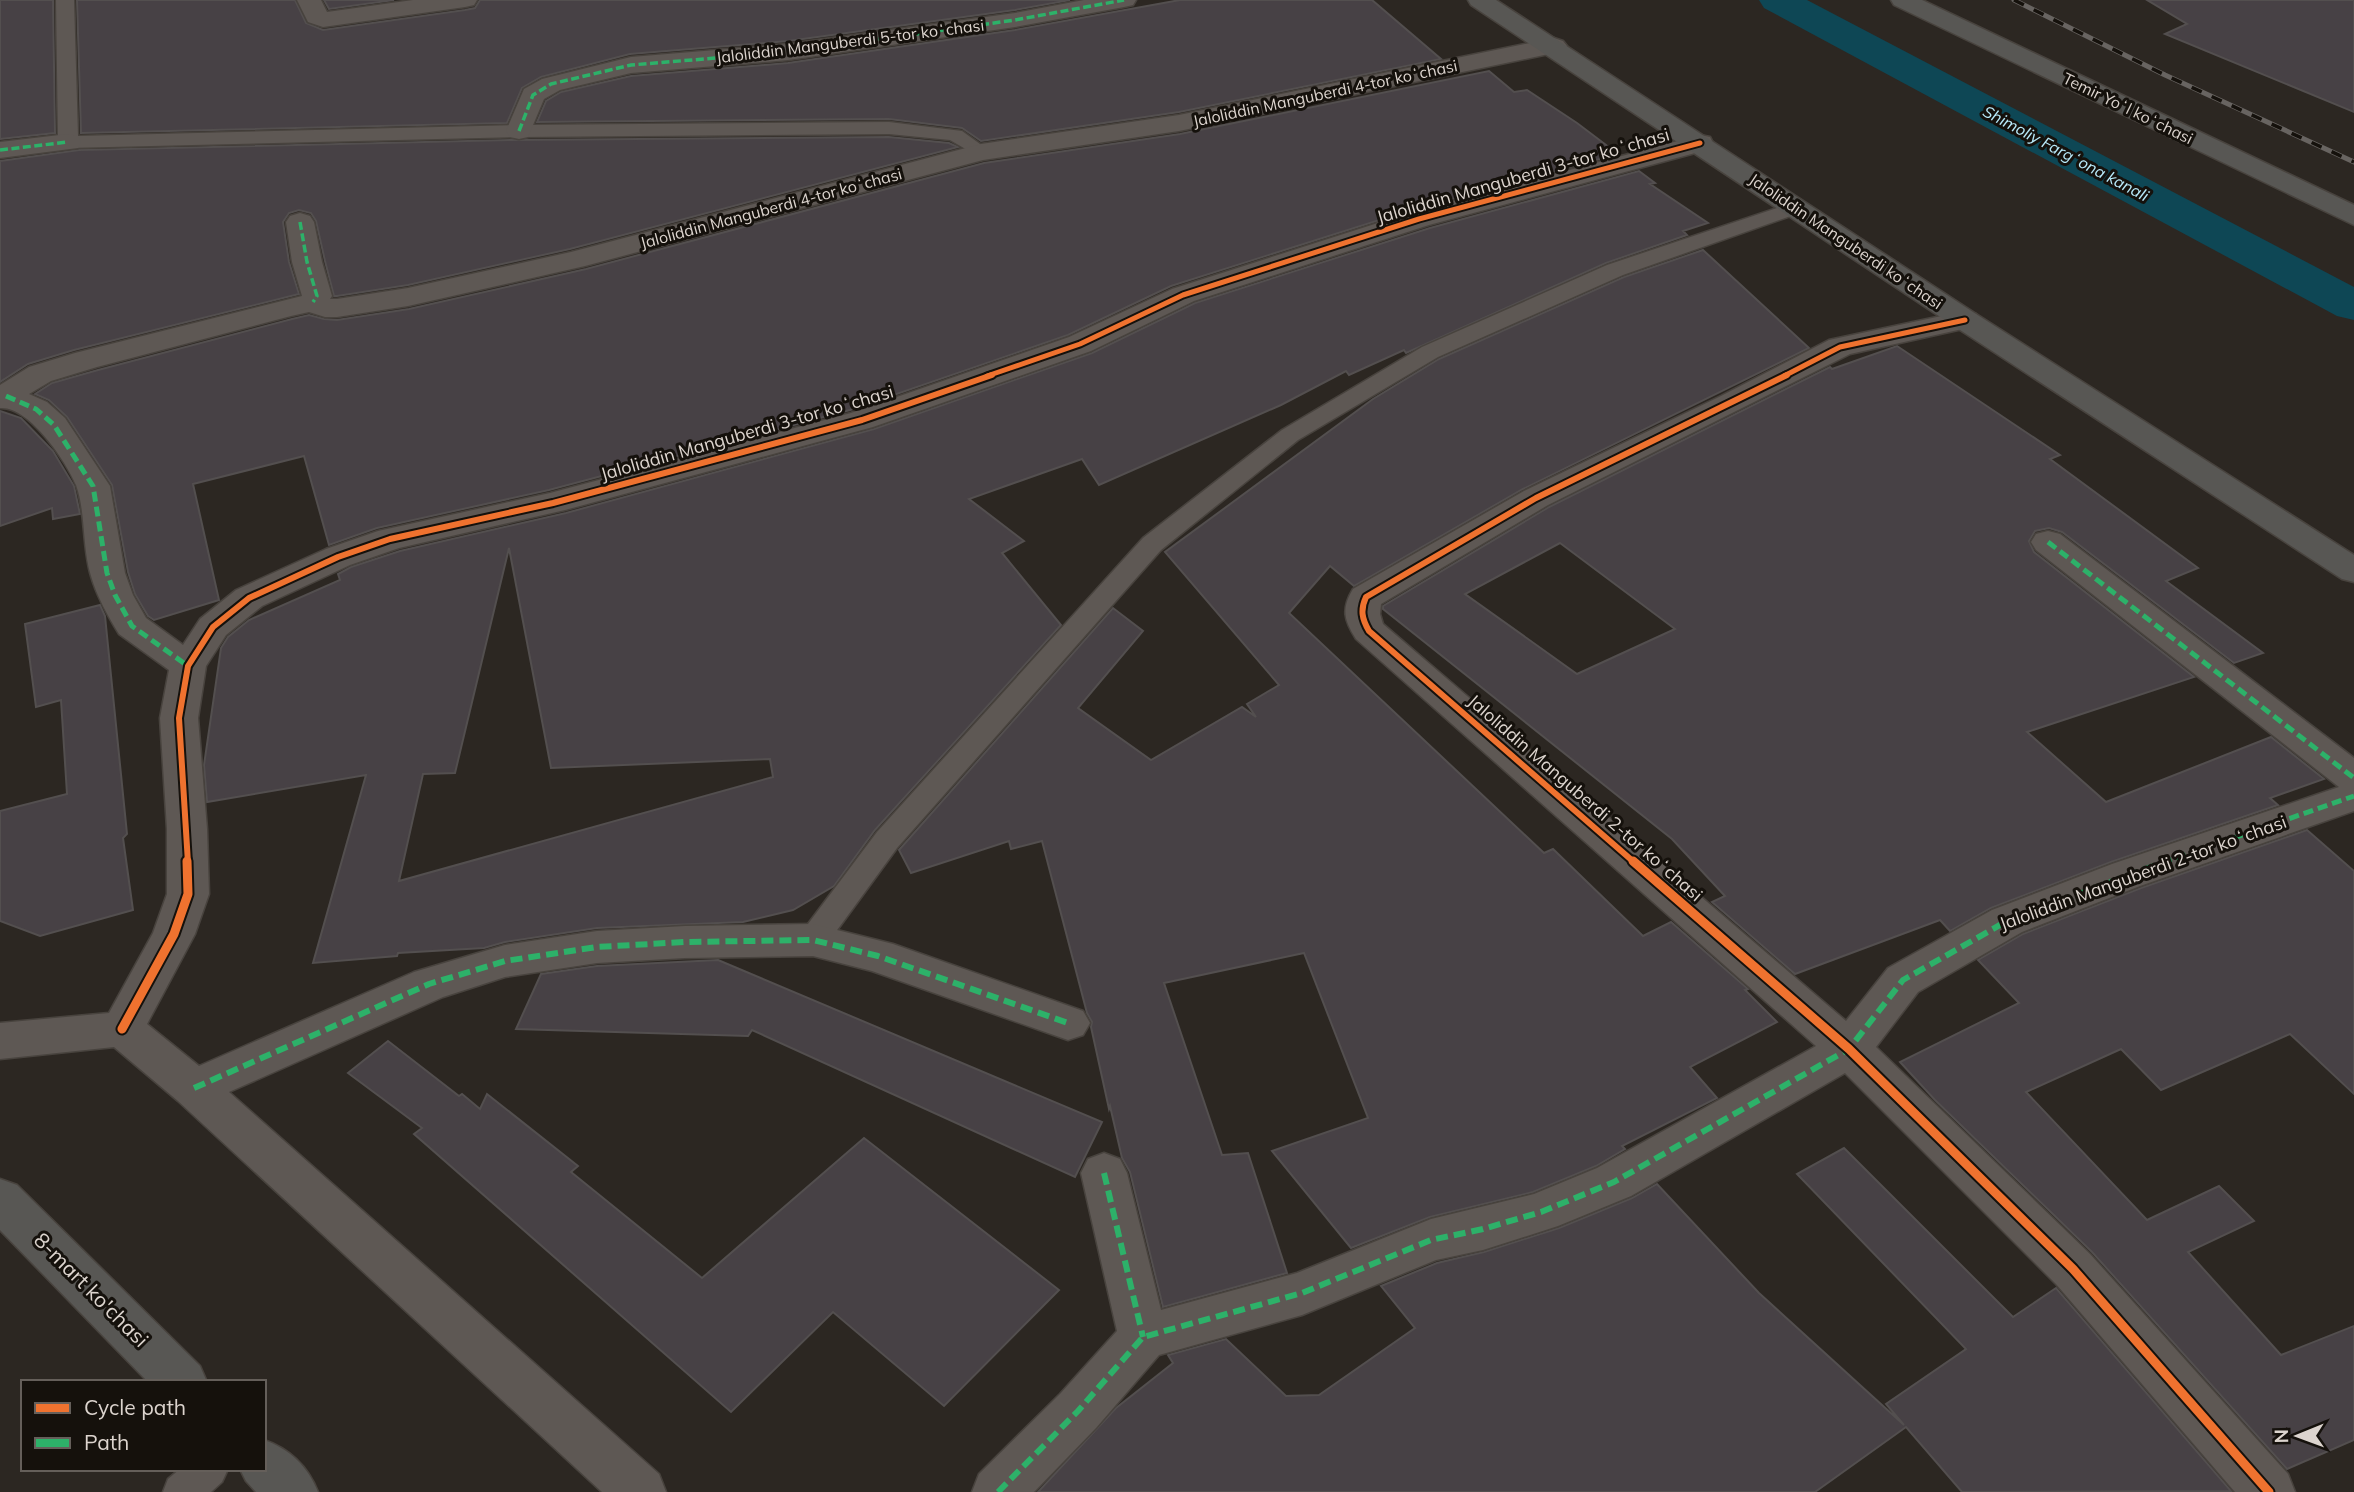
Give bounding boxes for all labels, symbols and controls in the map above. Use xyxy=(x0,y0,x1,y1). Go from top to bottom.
street label: Jaloliddin Manguberdi 5-tor koʻchasi xyxy=(715,15,985,67)
street label: Jaloliddin Manguberdi 4-tor koʻchasi xyxy=(1191,55,1459,131)
street label: Temir Yoʻl koʻchasi xyxy=(2060,68,2196,148)
water label: Shimoliy Fargʻona kanali xyxy=(1980,101,2152,205)
street label: Jaloliddin Manguberdi 3-tor koʻchasi xyxy=(1374,123,1672,228)
street label: Jaloliddin Manguberdi 4-tor koʻchasi xyxy=(638,163,904,253)
street label: Jaloliddin Manguberdi koʻchasi xyxy=(1745,169,1947,313)
street label: Jaloliddin Manguberdi 3-tor koʻchasi xyxy=(598,380,896,485)
street label: Jaloliddin Manguberdi 2-tor koʻchasi xyxy=(1463,689,1708,906)
street label: Jaloliddin Manguberdi 2-tor koʻchasi xyxy=(1996,810,2290,935)
street label: 8-mart ko'chasi xyxy=(29,1227,154,1352)
legend xyxy=(21,1380,266,1471)
text: Cycle path xyxy=(84,1394,186,1420)
north arrow xyxy=(2263,1401,2333,1471)
text: Path xyxy=(84,1429,129,1455)
text: N xyxy=(2269,1429,2293,1444)

